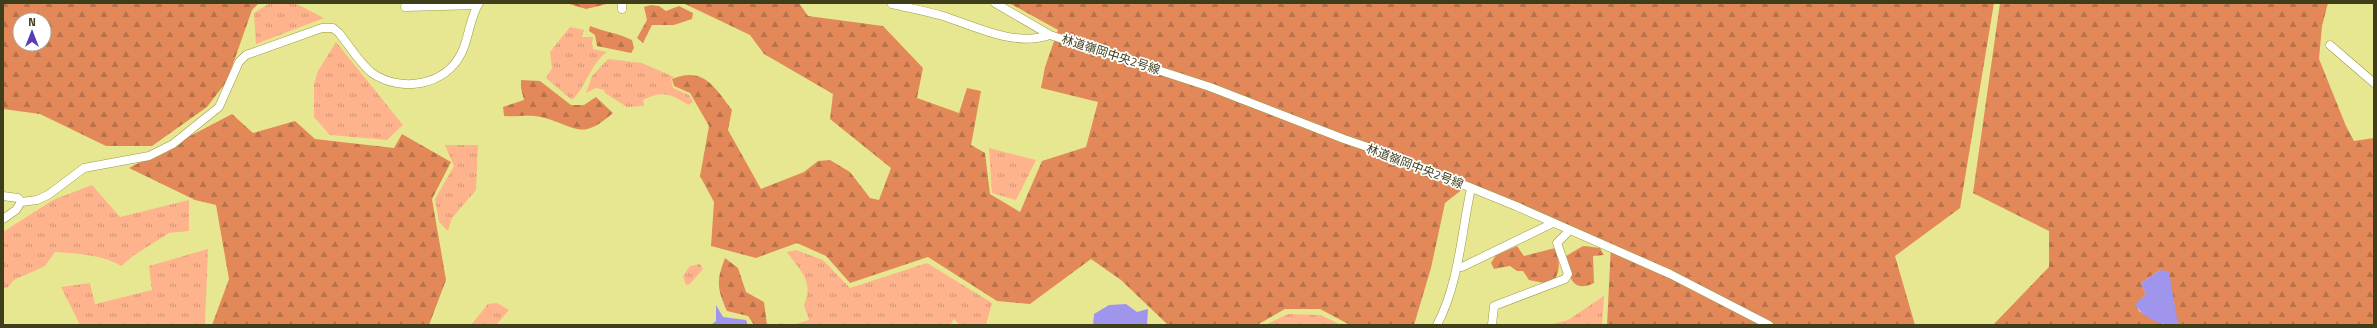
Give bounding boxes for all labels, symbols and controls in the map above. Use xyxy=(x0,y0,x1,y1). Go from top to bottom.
north arrow xyxy=(12,12,52,52)
text: N xyxy=(28,14,36,30)
street label: 林道嶺岡中央2号線 xyxy=(1059,29,1163,79)
street label: 林道嶺岡中央2号線 xyxy=(1364,139,1466,193)

